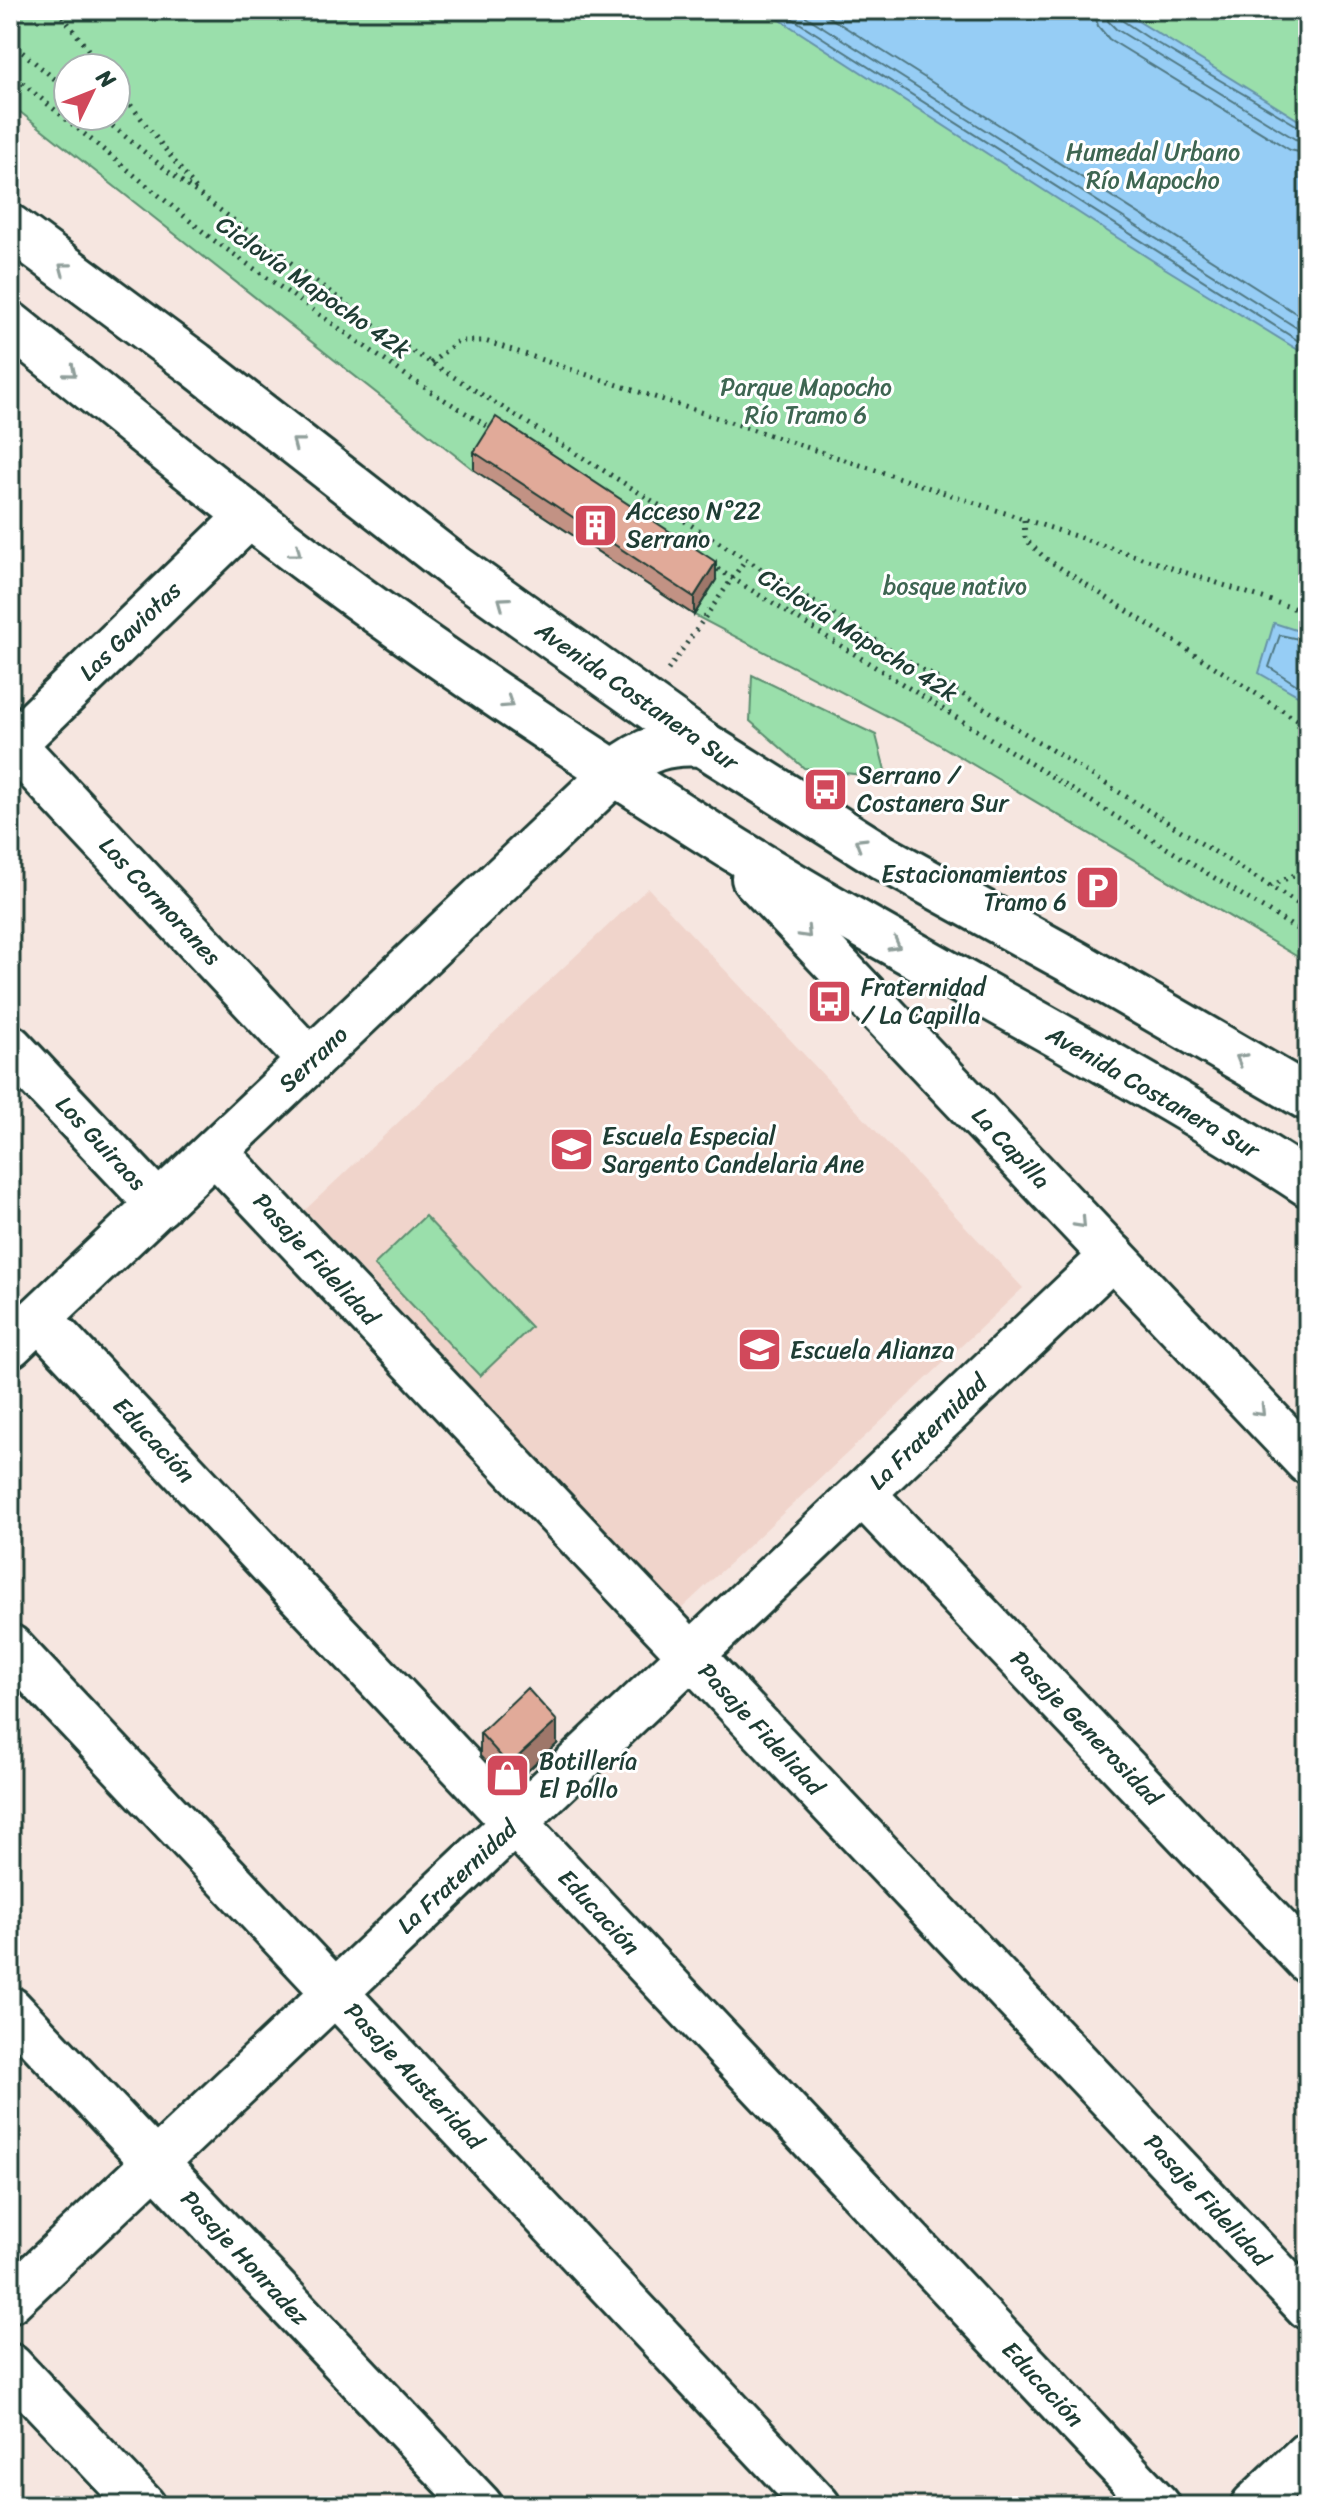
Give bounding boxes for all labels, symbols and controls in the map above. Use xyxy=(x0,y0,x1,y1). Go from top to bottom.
north arrow xyxy=(52,52,132,132)
text: N xyxy=(86,59,126,98)
park label: Humedal Urbano Río Mapocho xyxy=(1066,131,1240,201)
street label: Ciclovía Mapocho 42k xyxy=(207,204,419,370)
one-way arrow xyxy=(58,264,72,278)
one-way arrow xyxy=(62,363,77,377)
park label: Parque Mapocho Río Tramo 6 xyxy=(720,366,892,436)
one-way arrow xyxy=(291,439,306,453)
place label: Acceso N°22 Serrano xyxy=(625,490,761,560)
building icon: Acceso N°22 Serrano xyxy=(571,501,619,549)
one-way arrow xyxy=(287,542,302,556)
street label: Ciclovía Mapocho 42k xyxy=(750,556,967,714)
park label: bosque nativo xyxy=(883,565,1027,607)
street label: Las Gaviotas xyxy=(69,570,192,691)
one-way arrow xyxy=(497,597,511,612)
street label: Avenida Costanera Sur xyxy=(525,609,750,784)
one-way arrow xyxy=(499,693,513,708)
place label: Serrano / Costanera Sur xyxy=(857,754,1010,824)
bus stop icon: Serrano / Costanera Sur xyxy=(802,765,850,813)
street label: Los Cormoranes xyxy=(88,826,232,976)
one-way arrow xyxy=(854,838,869,853)
place label: Estacionamientos Tramo 6 xyxy=(881,853,1067,923)
parking icon: Estacionamientos Tramo 6 xyxy=(1074,864,1122,912)
one-way arrow xyxy=(797,923,811,938)
one-way arrow xyxy=(887,936,902,951)
place label: Fraternidad / La Capilla xyxy=(861,966,987,1036)
bus stop icon: Fraternidad / La Capilla xyxy=(806,977,854,1025)
street label: Avenida Costanera Sur xyxy=(1037,1013,1270,1172)
street label: Serrano xyxy=(268,1015,358,1103)
one-way arrow xyxy=(1235,1053,1250,1069)
street label: Los Guiraos xyxy=(45,1085,157,1201)
street label: La Capilla xyxy=(961,1097,1061,1199)
place label: Escuela Especial Sargento Candelaria Ane xyxy=(602,1115,864,1185)
school or university icon: Escuela Especial Sargento Candelaria Ane xyxy=(547,1126,595,1174)
street label: Pasaje Fidelidad xyxy=(242,1182,391,1337)
one-way arrow xyxy=(1072,1214,1087,1228)
school or university icon: Escuela Alianza xyxy=(735,1326,783,1374)
place label: Escuela Alianza xyxy=(790,1329,954,1371)
street label: La Fraternidad xyxy=(858,1363,999,1500)
street label: Educación xyxy=(102,1387,206,1493)
one-way arrow xyxy=(1251,1402,1265,1417)
street label: Pasaje Generosidad xyxy=(1000,1640,1174,1818)
street label: Pasaje Fidelidad xyxy=(687,1652,836,1807)
place label: Botillería El Pollo xyxy=(539,1740,637,1810)
shop icon: Botillería El Pollo xyxy=(484,1751,532,1799)
street label: La Fraternidad xyxy=(387,1809,528,1945)
street label: Educación xyxy=(547,1859,651,1965)
street label: Pasaje Austeridad xyxy=(334,1992,496,2162)
street label: Pasaje Fidelidad xyxy=(1133,2123,1282,2278)
street label: Pasaje Honradez xyxy=(170,2180,320,2337)
street label: Educación xyxy=(991,2331,1095,2437)

